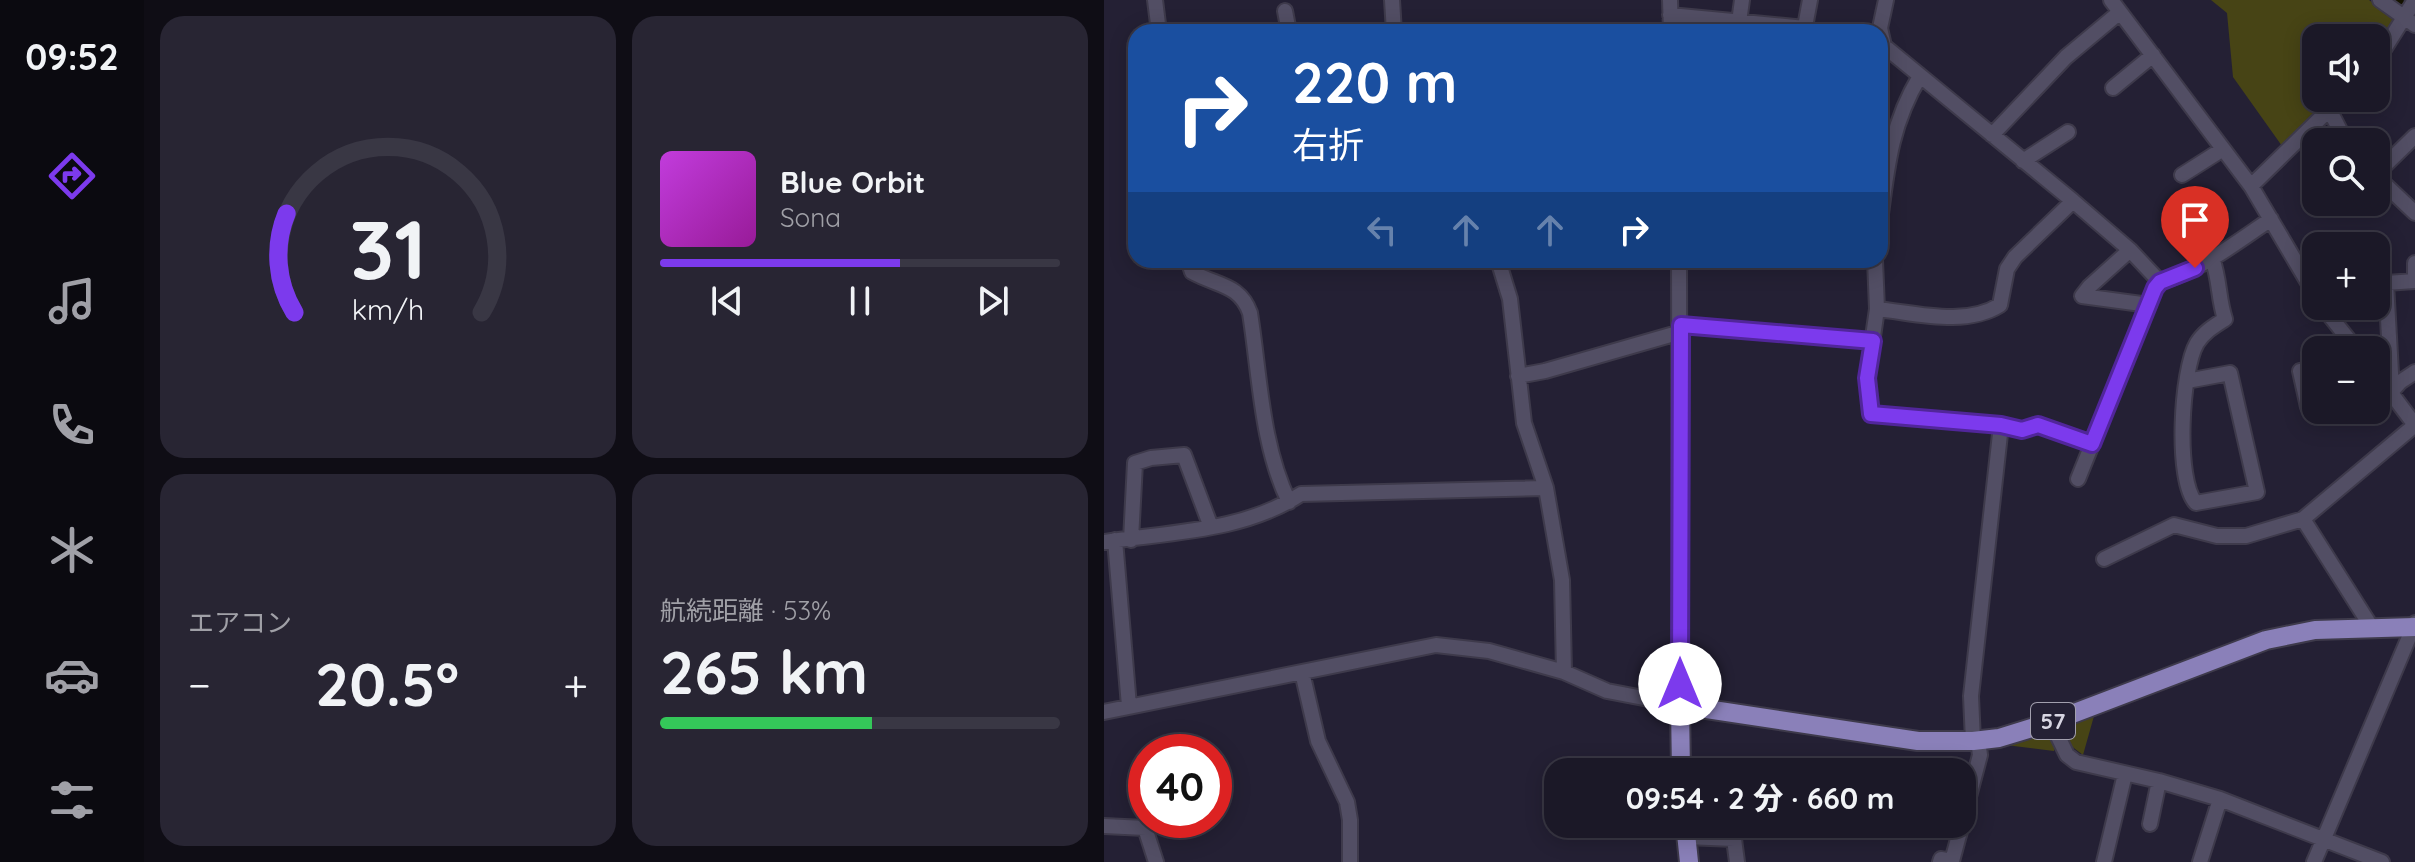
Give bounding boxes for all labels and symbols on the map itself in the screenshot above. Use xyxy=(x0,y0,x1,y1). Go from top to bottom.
pin xyxy=(2161,186,2229,268)
position arrow xyxy=(1638,642,1722,726)
road number: 57 xyxy=(2031,703,2075,739)
speed limit sign: 40 xyxy=(1128,734,1232,838)

